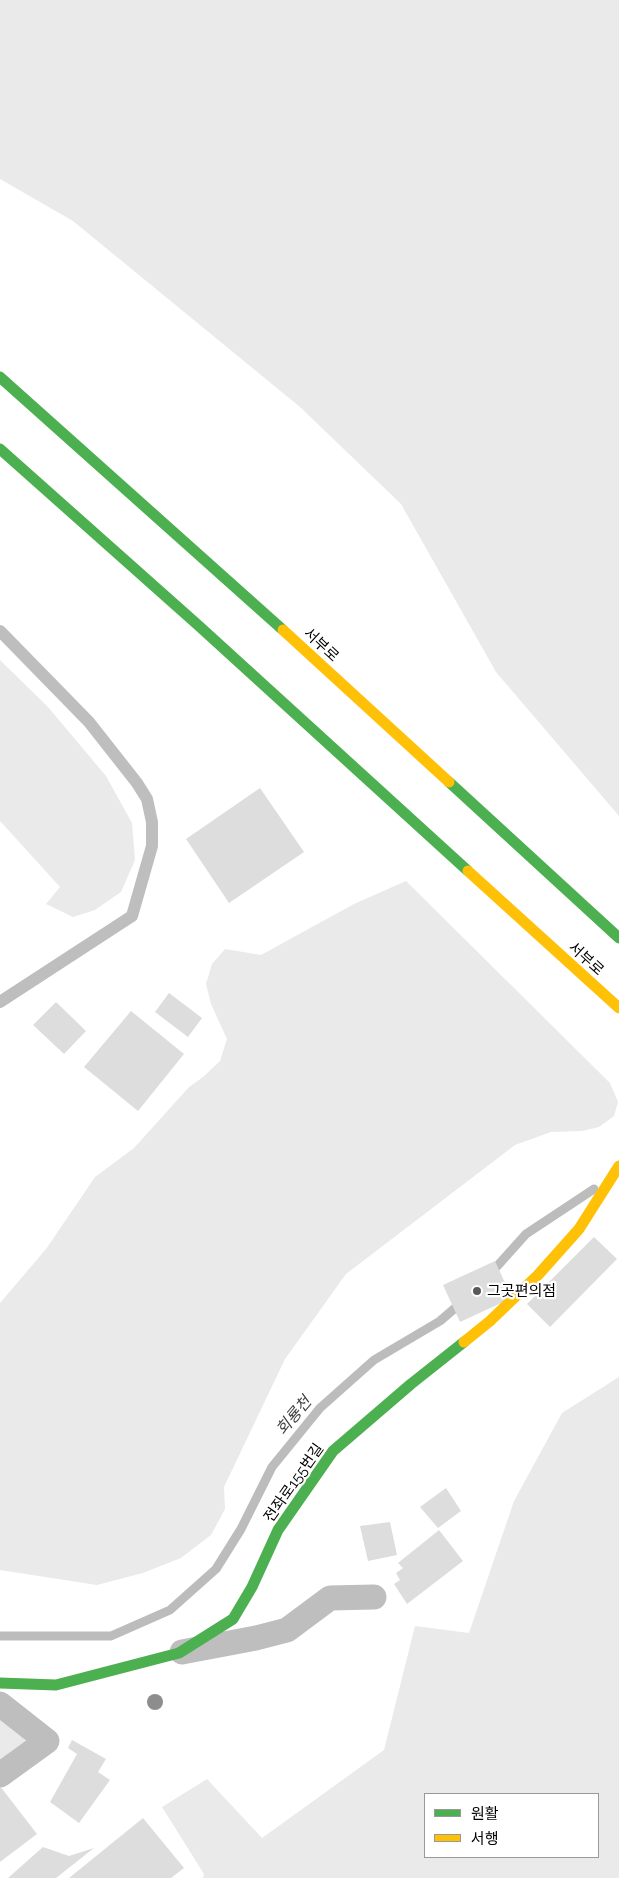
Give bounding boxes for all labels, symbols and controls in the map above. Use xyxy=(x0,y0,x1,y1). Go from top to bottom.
street label: 서부로 xyxy=(300,624,342,666)
street label: 서부로 xyxy=(565,938,607,980)
place label: 그곳편의점 xyxy=(487,1282,556,1300)
marker: 그곳편의점 xyxy=(471,1285,483,1297)
water label: 회룡천 xyxy=(272,1393,316,1439)
street label: 전좌로155번길 xyxy=(260,1440,328,1526)
legend xyxy=(424,1793,599,1858)
text: 원활 xyxy=(471,1805,499,1823)
text: 서행 xyxy=(471,1830,499,1848)

